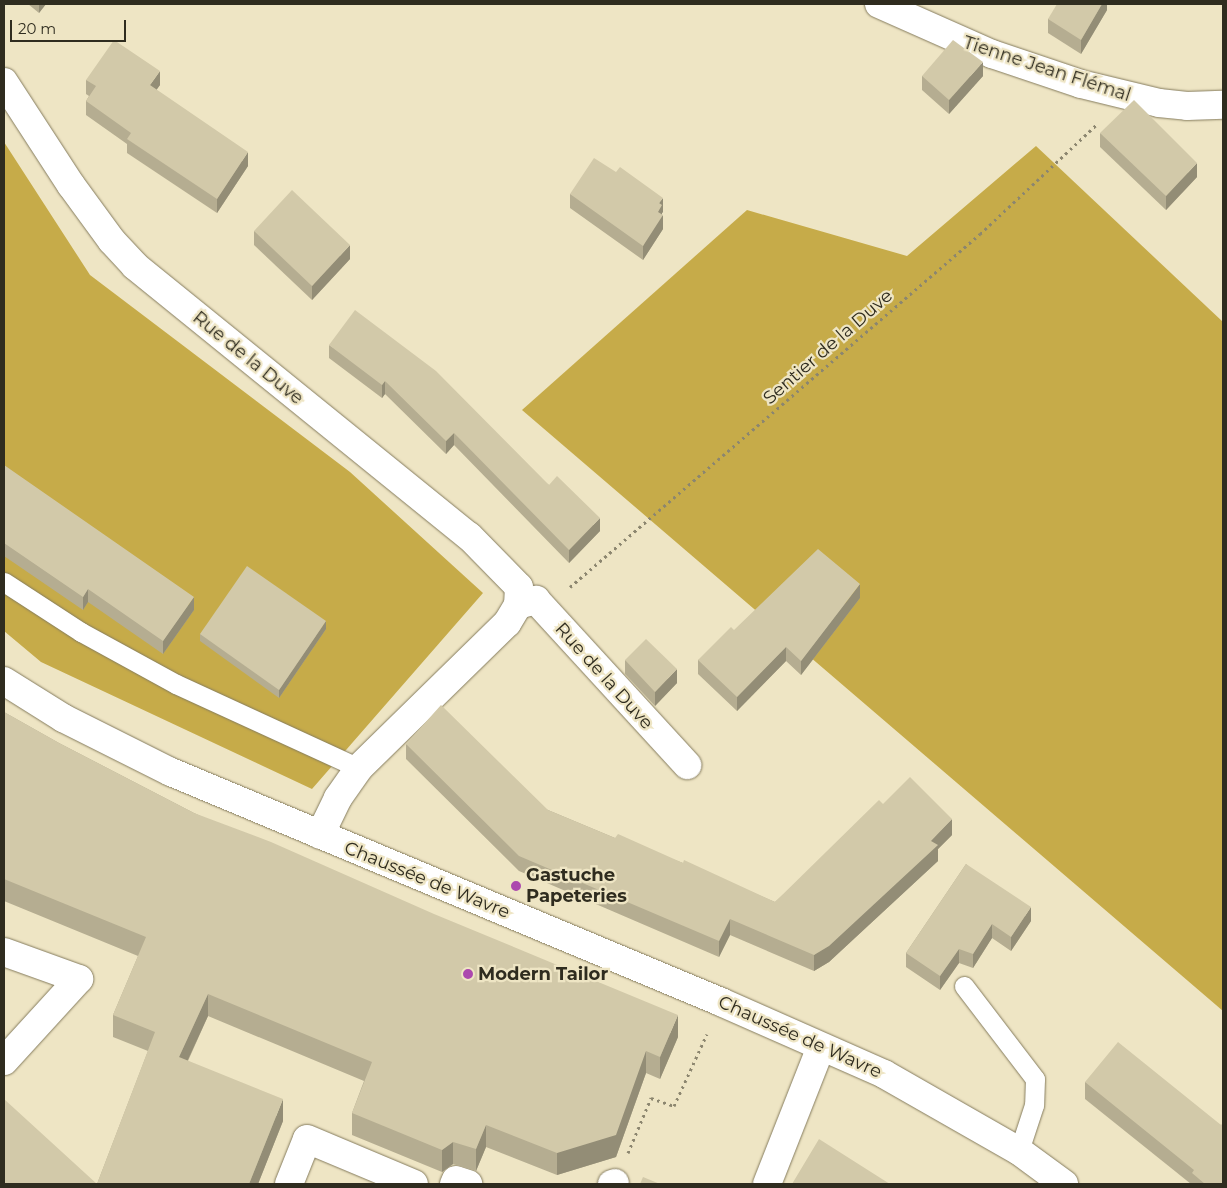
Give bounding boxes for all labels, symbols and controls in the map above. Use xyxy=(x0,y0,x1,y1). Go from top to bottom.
scale bar xyxy=(12,10,129,42)
text: 20 m xyxy=(18,19,56,38)
street label: Tienne Jean Flémal xyxy=(961,32,1133,106)
street label: Sentier de la Duve xyxy=(759,285,897,409)
street label: Rue de la Duve xyxy=(188,307,308,409)
street label: Rue de la Duve xyxy=(550,618,658,734)
street label: Chaussée de Wavre xyxy=(341,837,513,923)
place label: Gastuche Papeteries xyxy=(526,865,627,908)
marker: Gastuche Papeteries xyxy=(510,880,522,892)
place label: Modern Tailor xyxy=(478,963,608,985)
marker: Modern Tailor xyxy=(462,968,474,980)
street label: Chaussée de Wavre xyxy=(715,991,885,1083)

